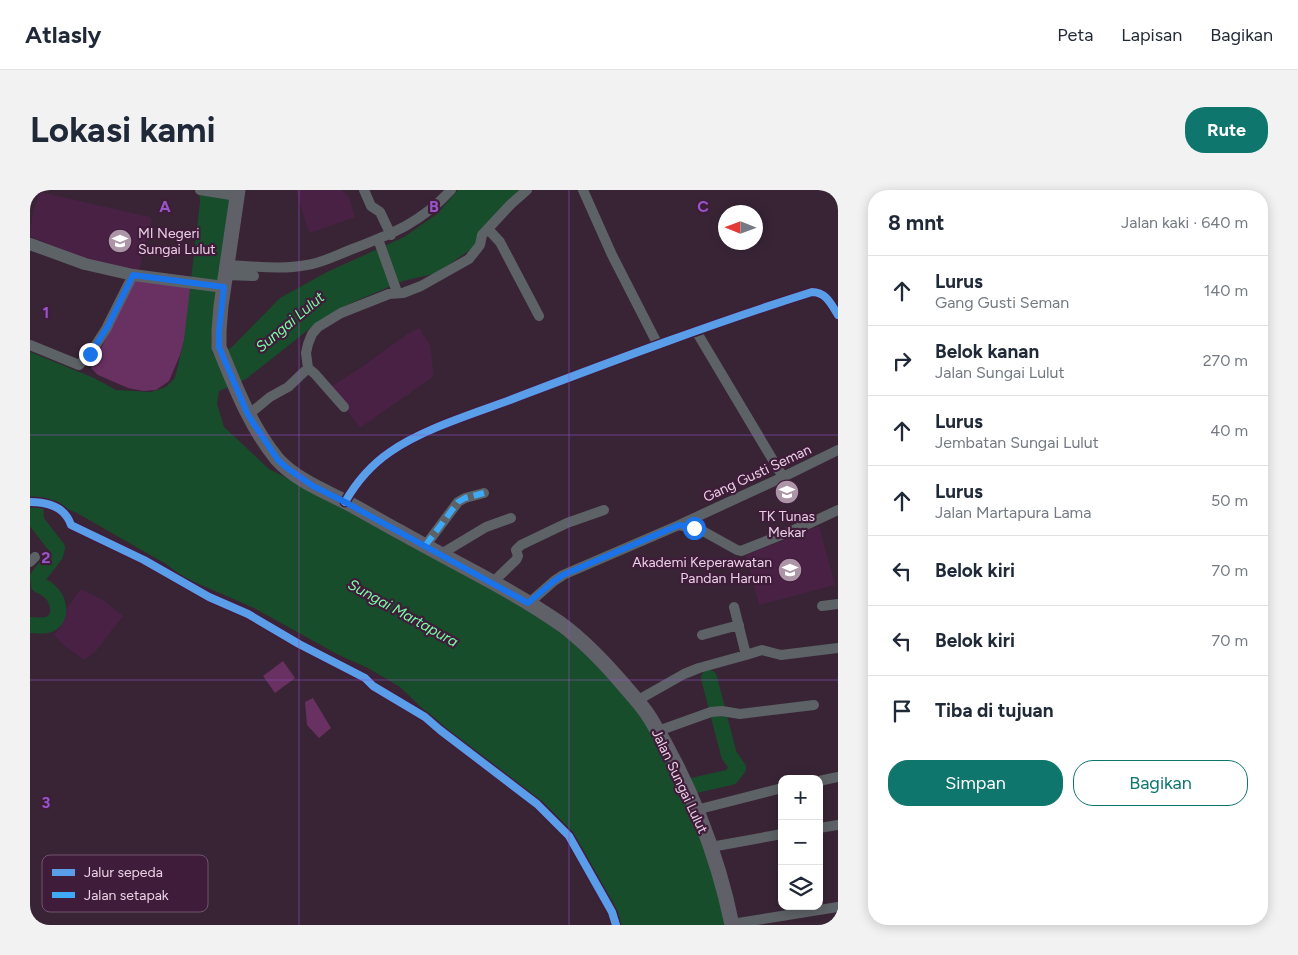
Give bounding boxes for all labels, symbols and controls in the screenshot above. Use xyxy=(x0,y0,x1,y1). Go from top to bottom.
text: Atlasly xyxy=(25,20,101,49)
text: Peta xyxy=(1057,24,1093,46)
text: Lapisan xyxy=(1121,24,1182,46)
text: Bagikan xyxy=(1210,24,1273,46)
button: Rute xyxy=(1185,107,1268,153)
text: Lokasi kami xyxy=(30,109,216,151)
text: A xyxy=(159,197,171,216)
text: B xyxy=(429,197,439,216)
text: C xyxy=(697,197,709,216)
north arrow xyxy=(718,205,763,250)
text: 8 mnt xyxy=(888,210,945,235)
text: Jalan kaki · 640 m xyxy=(1121,213,1248,232)
place label: MI Negeri Sungai Lulut xyxy=(138,225,216,258)
school or university icon: MI Negeri Sungai Lulut xyxy=(107,228,133,254)
text: Lurus xyxy=(935,270,983,293)
icon: ahead xyxy=(888,277,916,305)
text: 140 m xyxy=(1204,281,1248,300)
water label: Sungai Lulut xyxy=(252,288,328,356)
text: Gang Gusti Seman xyxy=(935,293,1069,312)
text: 1 xyxy=(43,303,49,322)
text: Belok kanan xyxy=(935,340,1039,363)
route end xyxy=(79,343,102,366)
icon: right xyxy=(888,347,916,375)
text: 270 m xyxy=(1203,351,1248,370)
text: Jalan Sungai Lulut xyxy=(935,363,1065,382)
text: Lurus xyxy=(935,410,983,433)
icon: ahead xyxy=(888,417,916,445)
text: 40 m xyxy=(1210,421,1248,440)
text: Jembatan Sungai Lulut xyxy=(935,433,1099,452)
street label: Gang Gusti Seman xyxy=(700,441,814,506)
school or university icon: TK Tunas Mekar xyxy=(774,479,800,505)
text: Lurus xyxy=(935,480,983,503)
icon: ahead xyxy=(888,487,916,515)
text: 50 m xyxy=(1211,491,1248,510)
text: Jalan Martapura Lama xyxy=(935,503,1091,522)
place label: TK Tunas Mekar xyxy=(759,508,815,541)
route start xyxy=(683,517,706,540)
text: 2 xyxy=(41,548,51,567)
place label: Akademi Keperawatan Pandan Harum xyxy=(632,554,772,587)
school or university icon: Akademi Keperawatan Pandan Harum xyxy=(777,557,803,583)
icon: left xyxy=(888,557,916,585)
text: Belok kiri xyxy=(935,559,1015,582)
text: 70 m xyxy=(1212,561,1248,580)
water label: Sungai Martapura xyxy=(345,575,461,651)
icon: left xyxy=(888,627,916,655)
text: Belok kiri xyxy=(935,629,1015,652)
text: 70 m xyxy=(1212,631,1248,650)
icon: arrive xyxy=(888,697,916,725)
text: Tiba di tujuan xyxy=(935,699,1054,722)
street label: Jalan Sungai Lulut xyxy=(648,726,711,836)
button: Simpan xyxy=(888,760,1063,806)
button: Bagikan xyxy=(1073,760,1248,806)
map controls xyxy=(778,775,823,910)
button: + xyxy=(778,775,823,820)
text: 3 xyxy=(42,793,51,812)
button: − xyxy=(778,820,823,865)
legend xyxy=(42,855,208,912)
text: Jalur sepeda xyxy=(84,864,163,881)
button: layers xyxy=(778,865,823,910)
text: Jalan setapak xyxy=(84,887,169,904)

